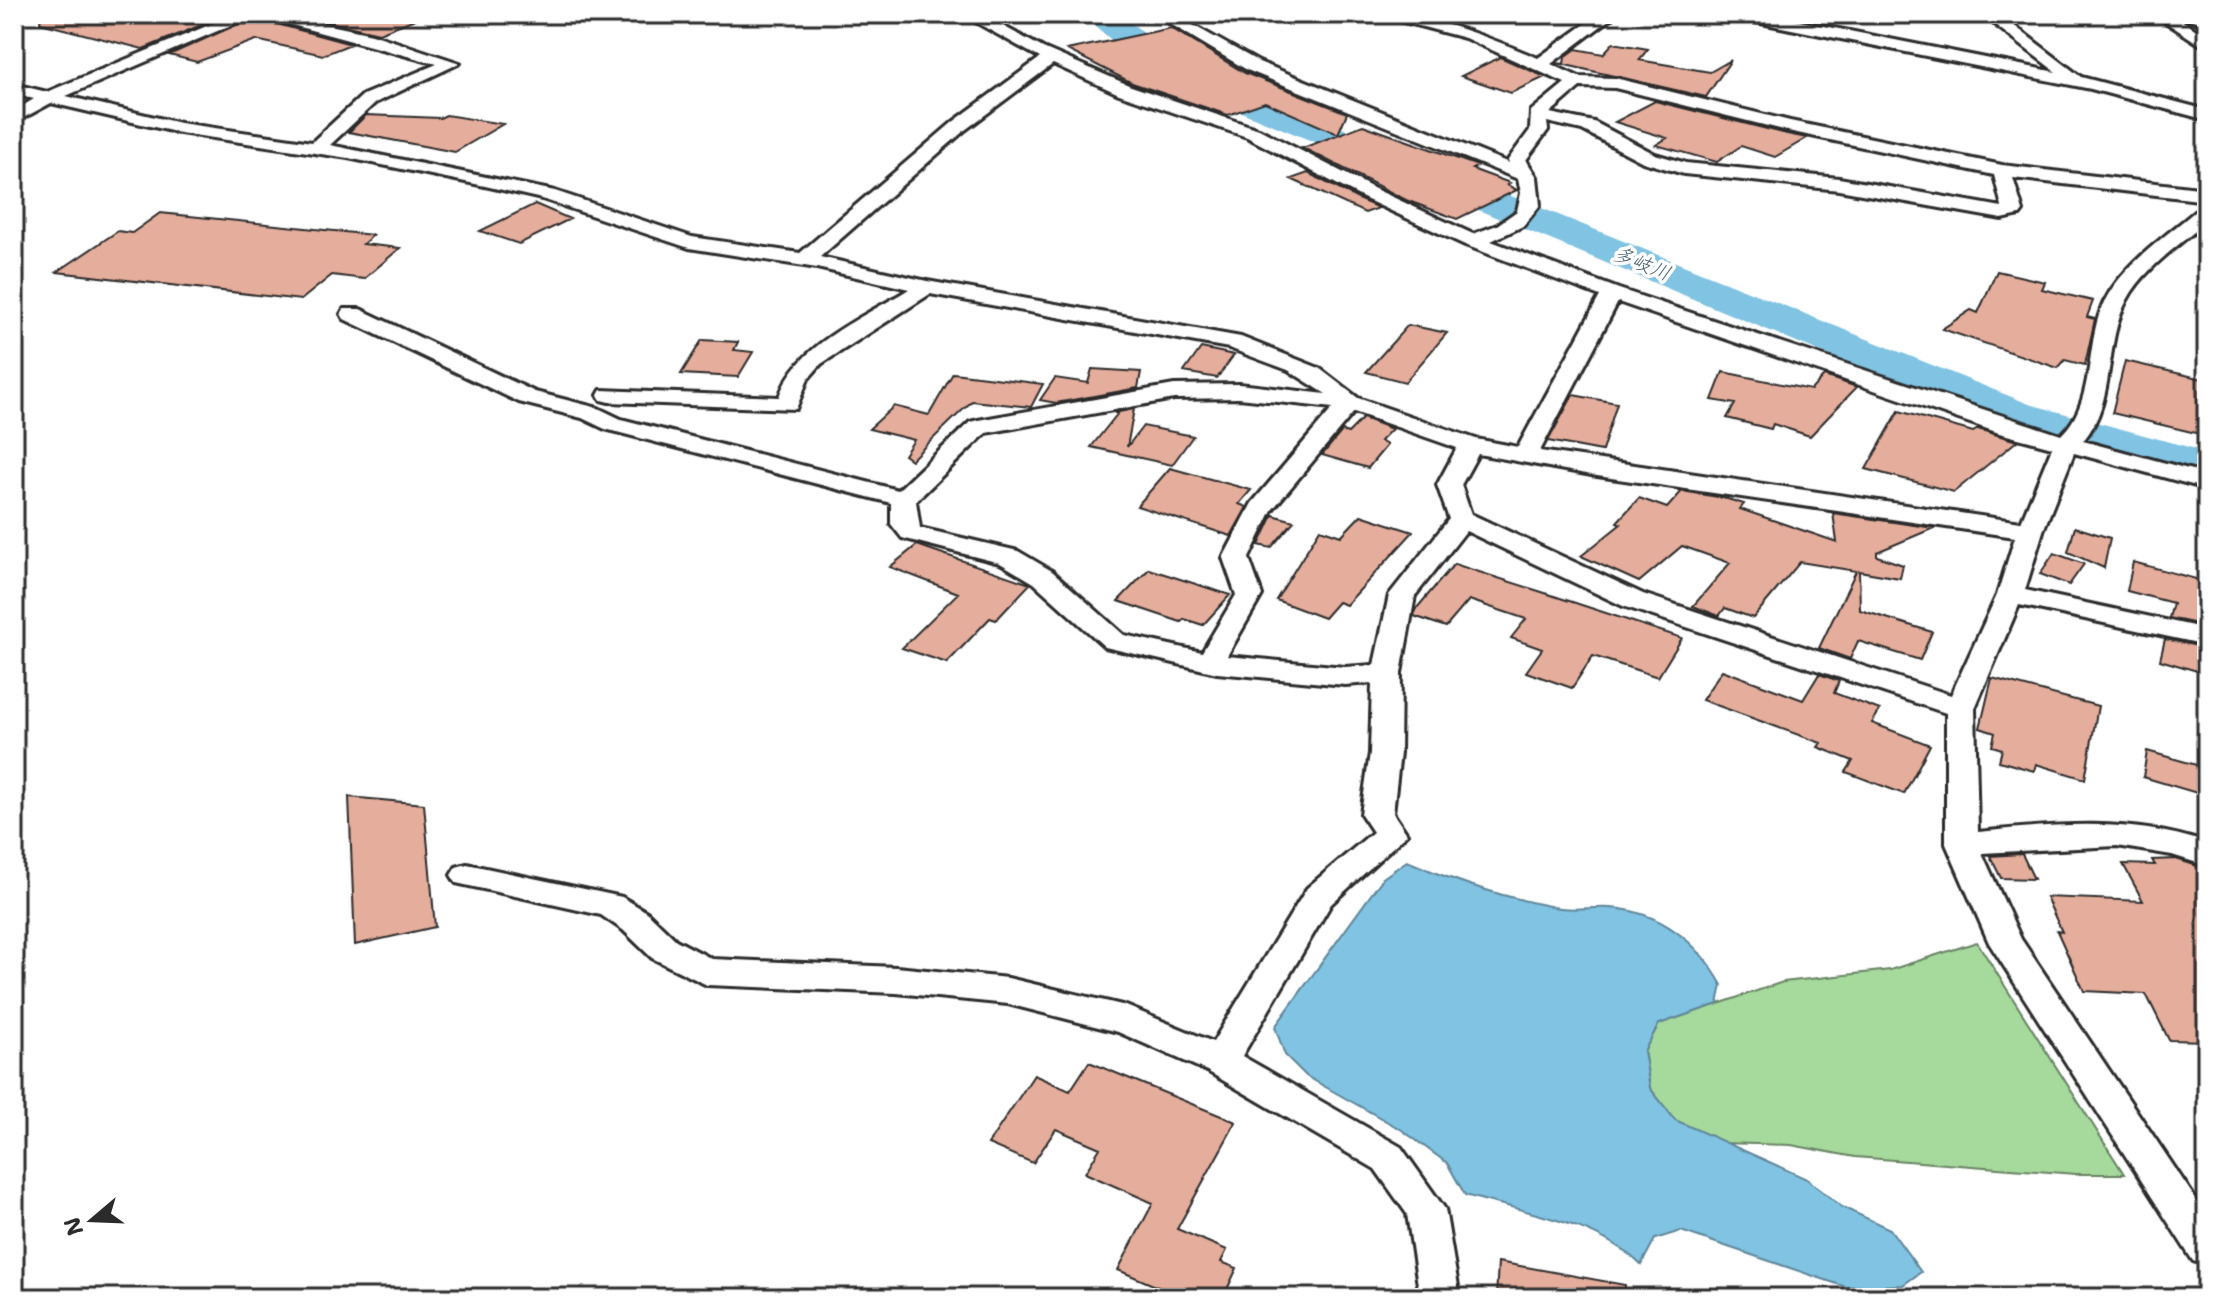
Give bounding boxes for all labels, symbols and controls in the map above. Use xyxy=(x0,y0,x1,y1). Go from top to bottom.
water label: 多岐川 xyxy=(1609,240,1675,286)
north arrow xyxy=(52,1180,132,1260)
text: N xyxy=(57,1213,90,1239)

